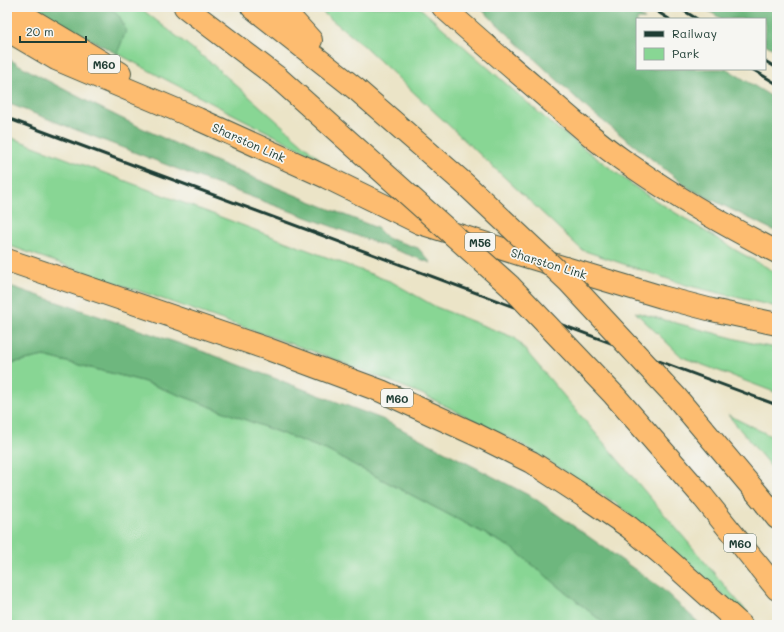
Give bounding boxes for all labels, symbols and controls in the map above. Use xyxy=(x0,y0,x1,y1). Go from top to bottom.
scale bar xyxy=(20,18,86,44)
legend xyxy=(636,18,766,70)
text: 20 m xyxy=(26,23,54,39)
text: Railway xyxy=(672,25,717,41)
text: Park xyxy=(672,45,699,61)
road number: M60 xyxy=(88,55,120,73)
street label: Sharston Link xyxy=(210,119,288,165)
road number: M56 xyxy=(465,233,495,251)
street label: Sharston Link xyxy=(509,244,589,282)
road number: M60 xyxy=(381,389,413,407)
road number: M60 xyxy=(724,534,756,552)

